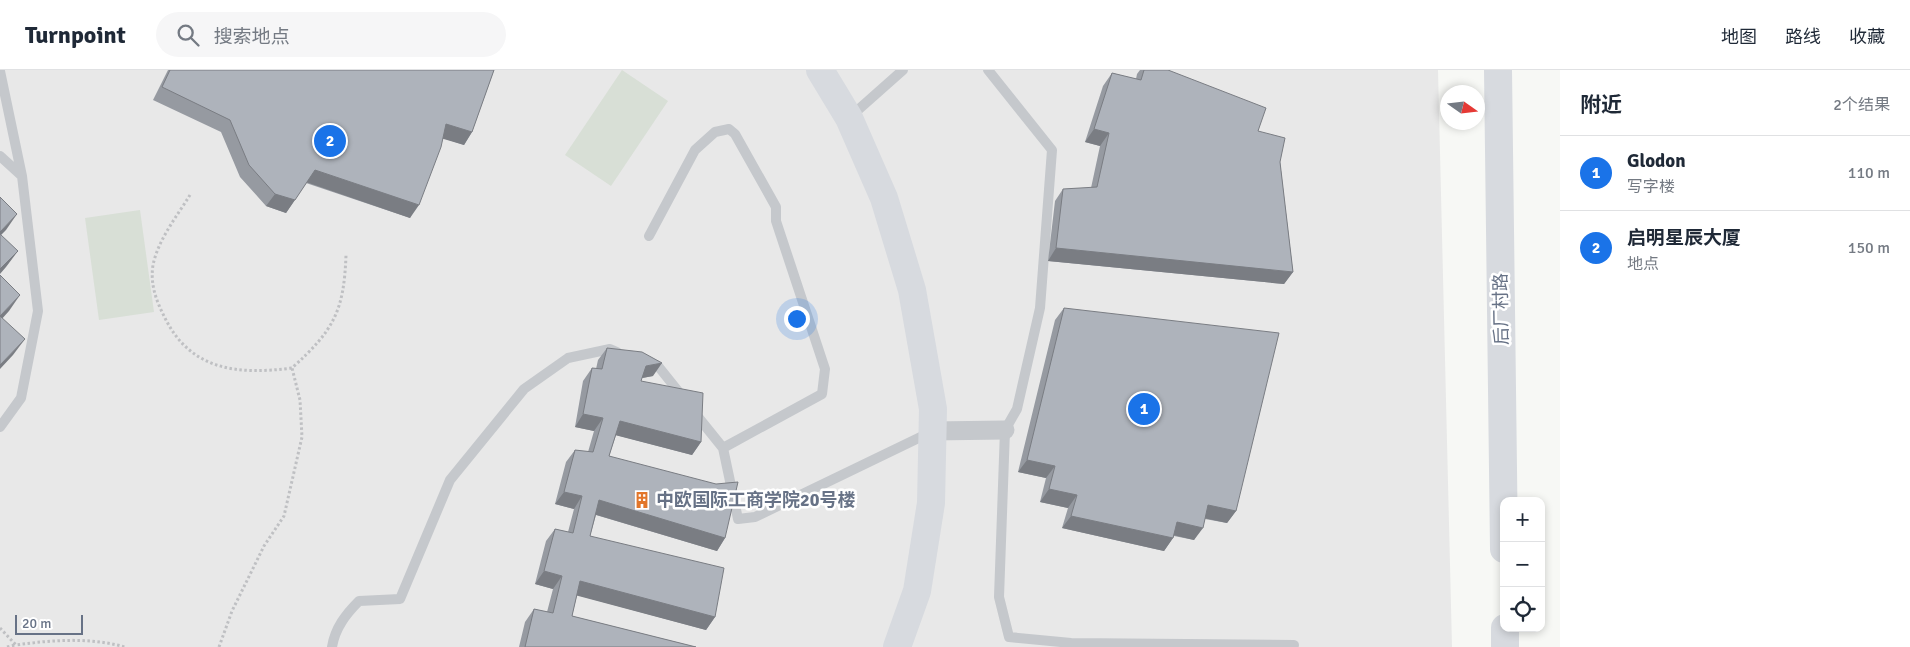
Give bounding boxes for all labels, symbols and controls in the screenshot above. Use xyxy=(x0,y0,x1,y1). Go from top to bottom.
search box xyxy=(156,12,506,57)
text: Turnpoint xyxy=(25,20,126,50)
icon: search xyxy=(174,21,202,49)
text: 搜索地点 xyxy=(214,25,290,49)
text: 地图 xyxy=(1721,26,1757,48)
text: 路线 xyxy=(1785,26,1821,48)
text: 收藏 xyxy=(1849,26,1885,48)
north arrow xyxy=(1440,85,1485,130)
text: 附近 xyxy=(1580,92,1622,118)
text: 2个结果 xyxy=(1833,95,1890,115)
pin: 2 xyxy=(314,122,346,160)
text: Glodon xyxy=(1627,149,1686,173)
text: 1 xyxy=(1592,163,1600,183)
text: 110 m xyxy=(1848,163,1890,183)
text: 写字楼 xyxy=(1627,177,1675,197)
text: 启明星辰大厦 xyxy=(1627,226,1741,250)
text: 2 xyxy=(1592,238,1600,258)
text: 150 m xyxy=(1848,238,1890,258)
text: 地点 xyxy=(1627,254,1659,274)
street label: 后厂村路 xyxy=(1489,273,1513,345)
your location xyxy=(784,306,810,332)
pin: 1 xyxy=(1128,390,1160,428)
place label: 中欧国际工商学院20号楼 xyxy=(656,489,855,511)
building icon: 中欧国际工商学院20号楼 xyxy=(632,490,652,510)
map controls xyxy=(1500,497,1545,632)
button: + xyxy=(1500,497,1545,542)
button: − xyxy=(1500,542,1545,587)
button: locate xyxy=(1500,587,1545,632)
scale bar xyxy=(15,612,82,635)
text: 20 m xyxy=(22,615,51,632)

